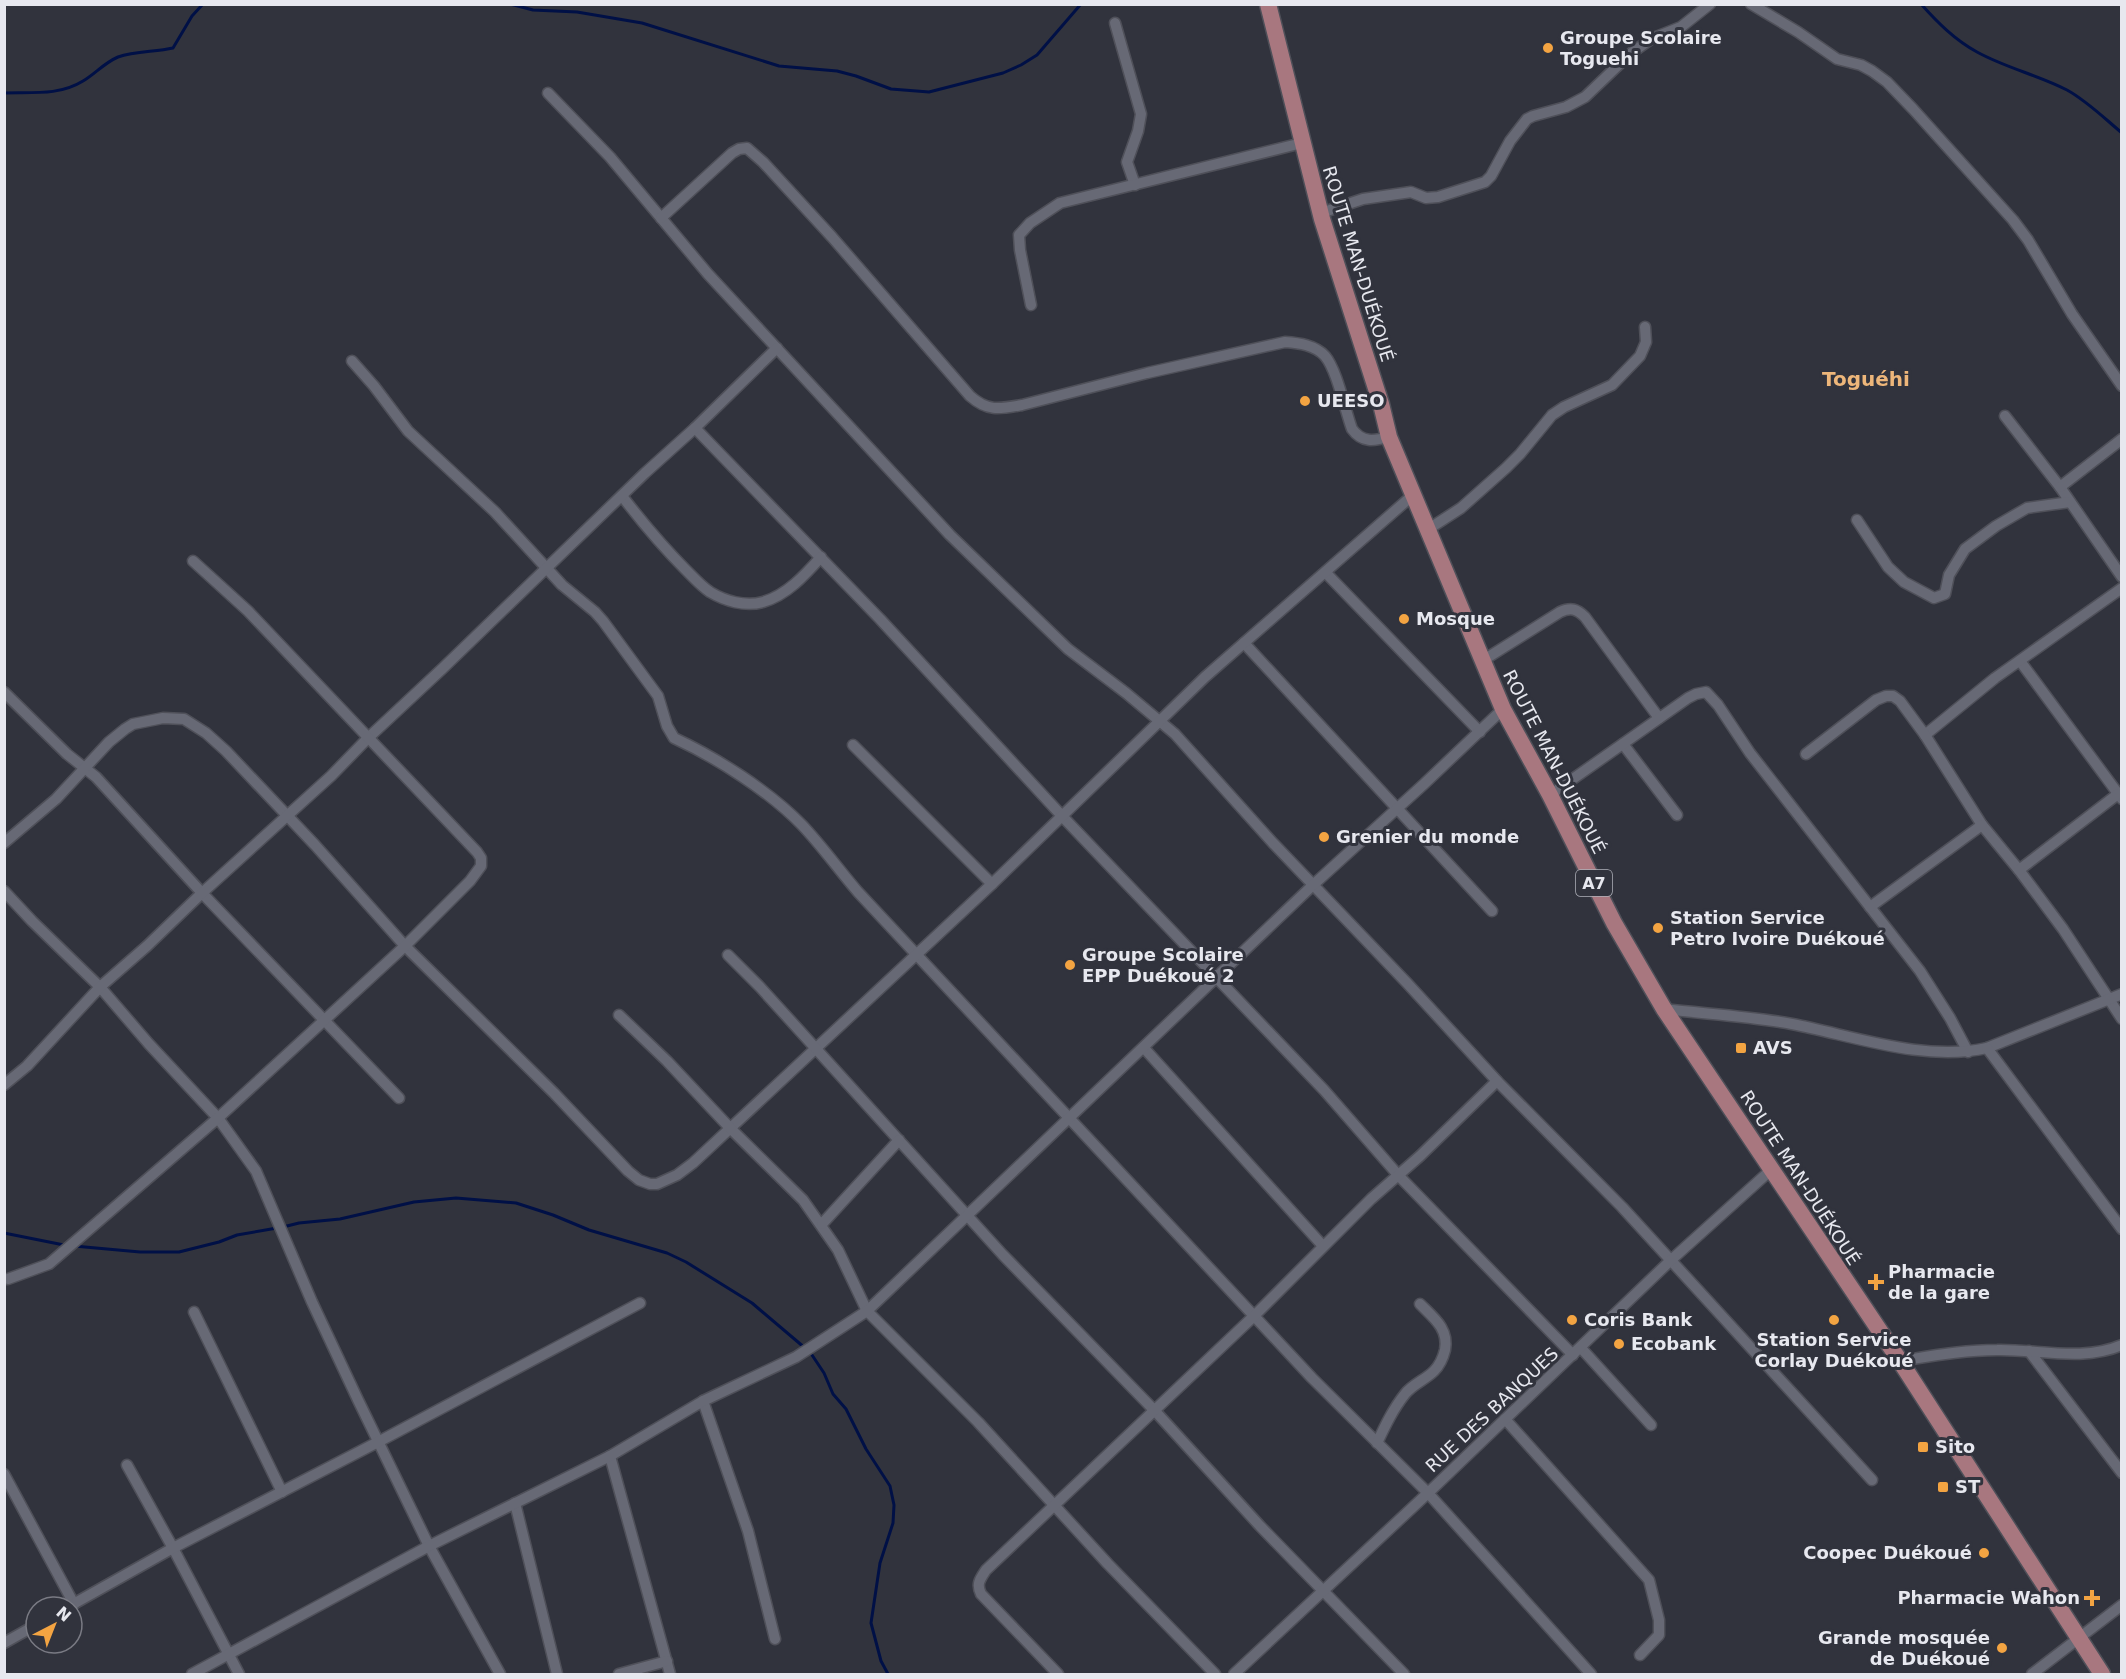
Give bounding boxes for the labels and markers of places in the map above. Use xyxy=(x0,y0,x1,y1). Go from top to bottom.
place label: Groupe Scolaire Toguehi xyxy=(1560,27,1722,69)
marker: Groupe Scolaire Toguehi xyxy=(1541,41,1555,55)
place label: UEESO xyxy=(1317,390,1384,411)
marker: UEESO xyxy=(1298,394,1312,408)
place label: Mosque xyxy=(1416,608,1495,629)
marker: Mosque xyxy=(1397,612,1411,626)
place label: Grenier du monde xyxy=(1336,826,1519,847)
marker: Grenier du monde xyxy=(1317,830,1331,844)
place label: Station Service Petro Ivoire Duékoué xyxy=(1670,907,1885,949)
marker: Station Service Petro Ivoire Duékoué xyxy=(1651,921,1665,935)
place label: Groupe Scolaire EPP Duékoué 2 xyxy=(1082,944,1244,986)
marker: Groupe Scolaire EPP Duékoué 2 xyxy=(1063,958,1077,972)
place label: AVS xyxy=(1753,1037,1793,1058)
marker: AVS xyxy=(1734,1041,1748,1055)
place label: Pharmacie de la gare xyxy=(1888,1261,1995,1303)
marker: Pharmacie de la gare xyxy=(1869,1275,1883,1289)
place label: Coris Bank xyxy=(1584,1309,1693,1330)
marker: Coris Bank xyxy=(1565,1313,1579,1327)
marker: Station Service Corlay Duékoué xyxy=(1827,1313,1841,1327)
place label: Station Service Corlay Duékoué xyxy=(1754,1329,1914,1371)
place label: Ecobank xyxy=(1631,1333,1717,1354)
marker: Ecobank xyxy=(1612,1337,1626,1351)
place label: Sito xyxy=(1935,1436,1975,1457)
marker: Sito xyxy=(1916,1440,1930,1454)
place label: ST xyxy=(1955,1476,1981,1497)
marker: ST xyxy=(1936,1480,1950,1494)
place label: Coopec Duékoué xyxy=(1803,1542,1972,1563)
marker: Coopec Duékoué xyxy=(1977,1546,1991,1560)
place label: Pharmacie Wahon xyxy=(1897,1587,2080,1608)
marker: Pharmacie Wahon xyxy=(2085,1591,2099,1605)
place label: Grande mosquée de Duékoué xyxy=(1818,1627,1990,1669)
marker: Grande mosquée de Duékoué xyxy=(1995,1641,2009,1655)

